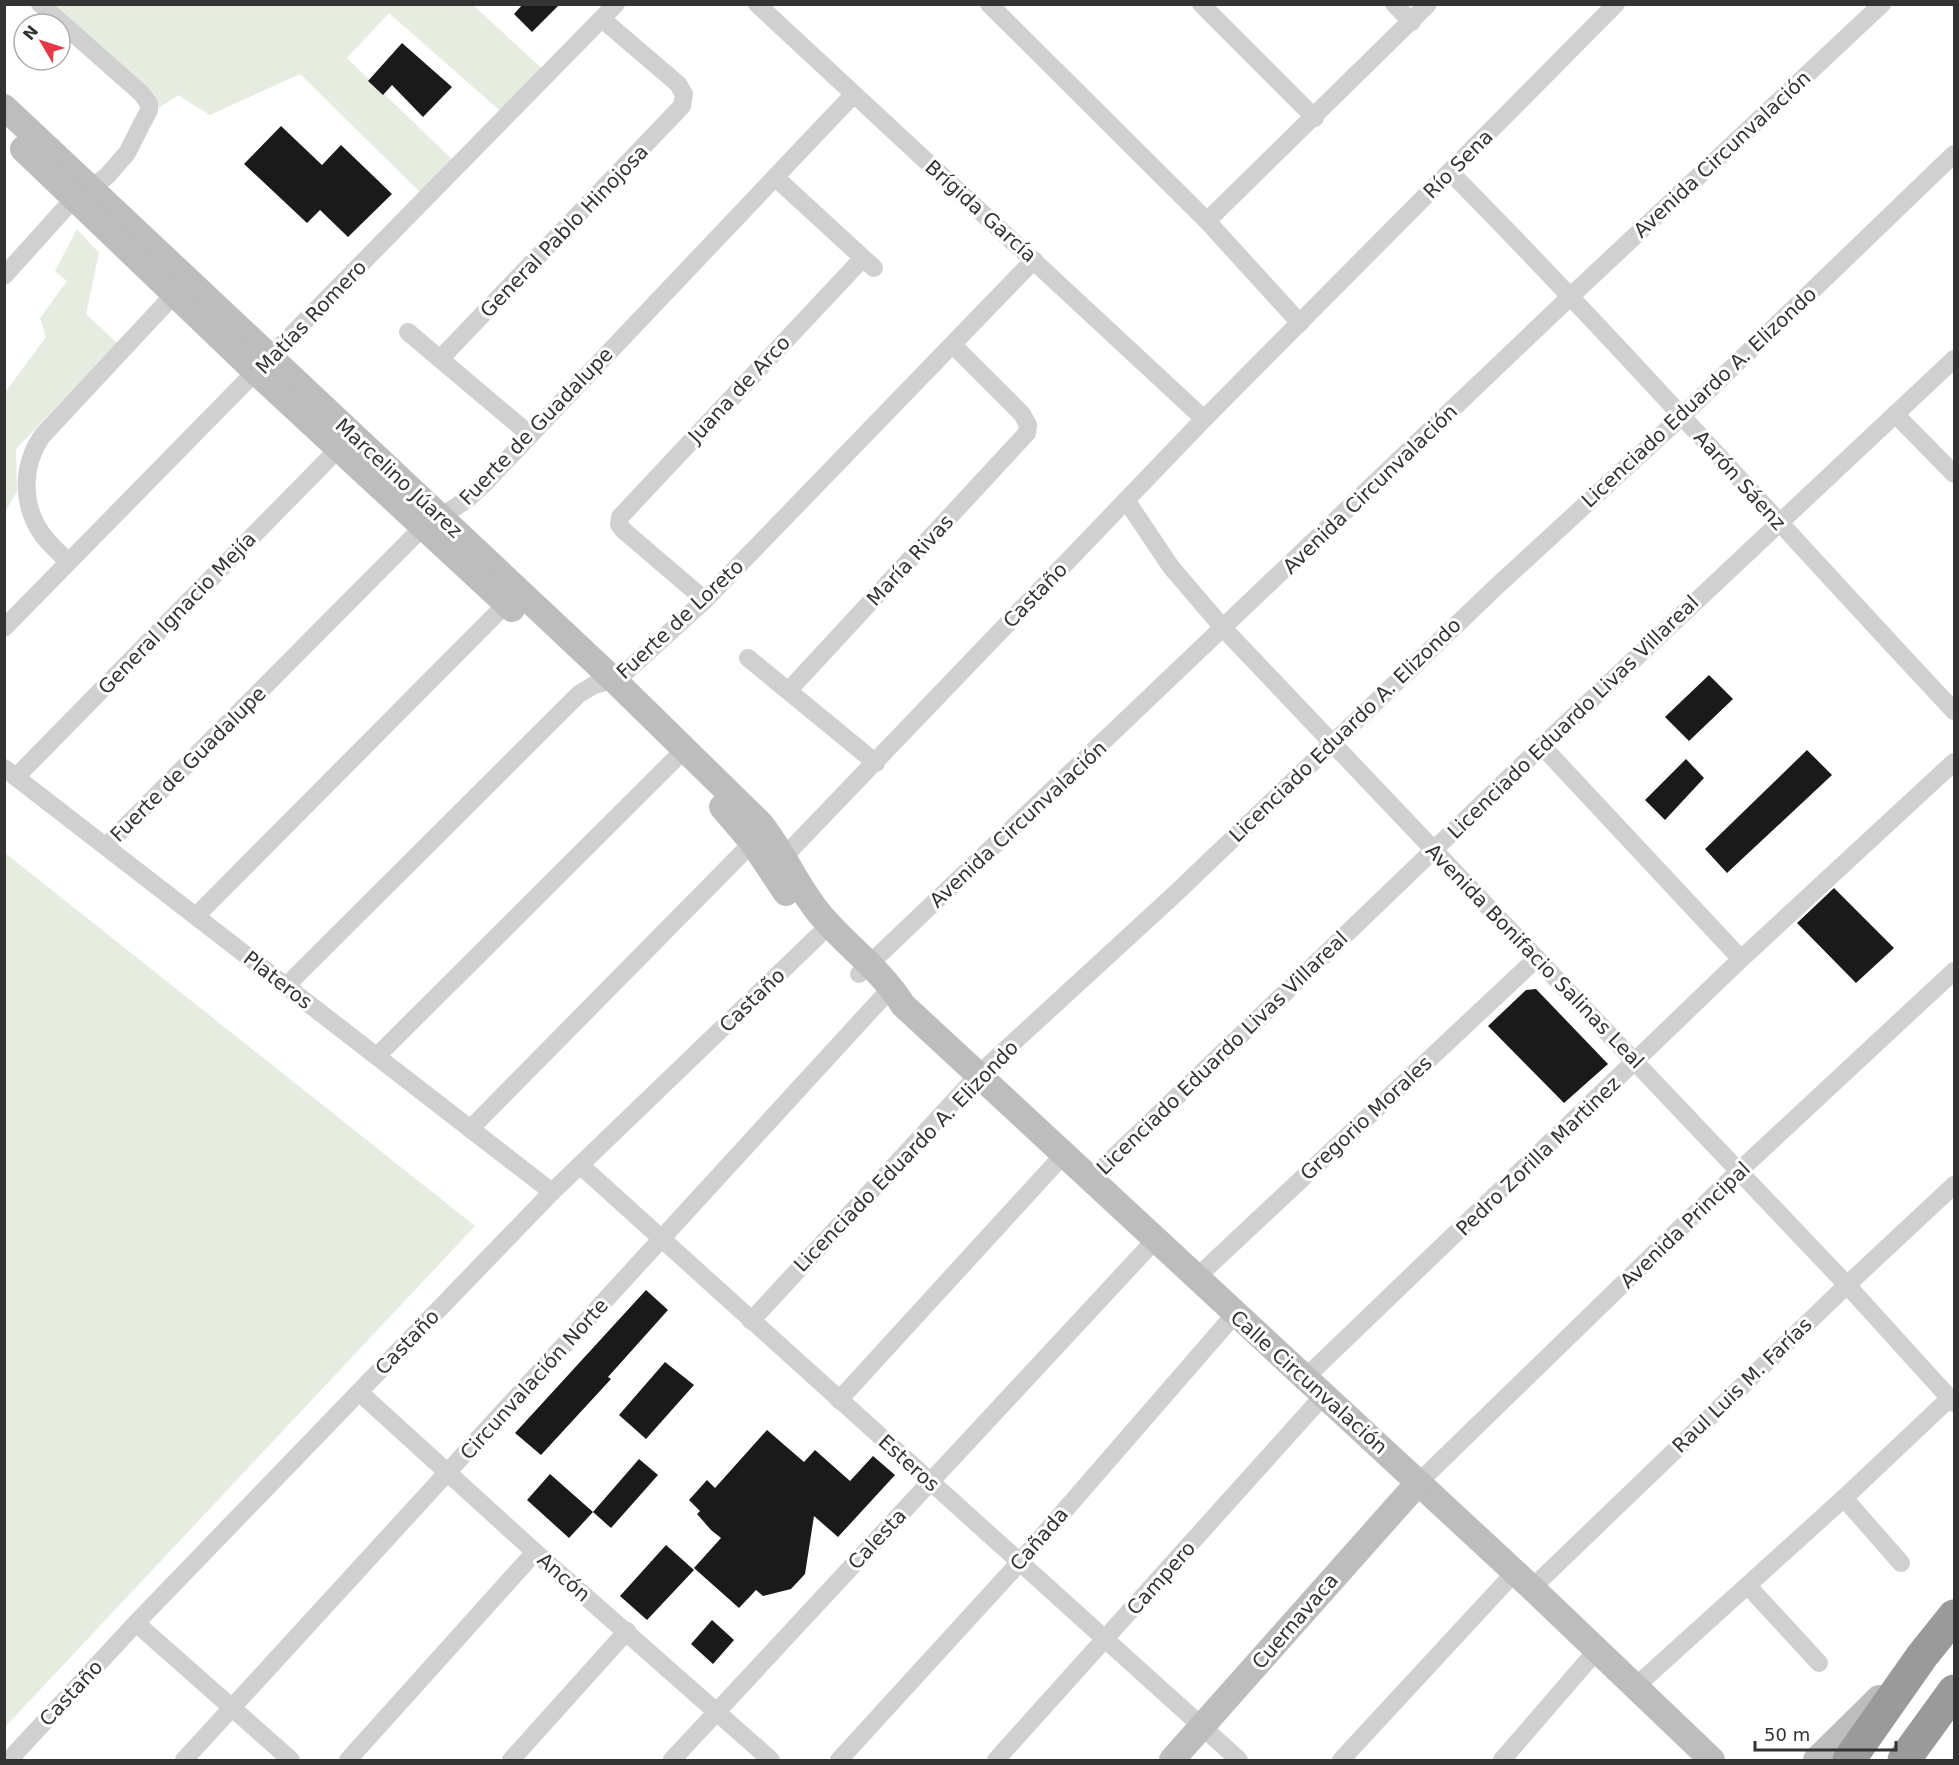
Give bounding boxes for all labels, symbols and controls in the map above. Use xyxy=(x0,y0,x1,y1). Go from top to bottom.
north arrow xyxy=(12,12,72,72)
text: N xyxy=(19,22,42,44)
street label: Avenida Circunvalación xyxy=(1629,66,1815,242)
street label: Río Sena xyxy=(1418,124,1498,204)
street label: General Pablo Hinojosa xyxy=(475,139,653,323)
street label: Brígida García xyxy=(920,155,1042,267)
street label: Matías Romero xyxy=(251,255,371,379)
street label: Licenciado Eduardo A. Elizondo xyxy=(1577,282,1821,512)
street label: Juana de Arco xyxy=(682,330,795,449)
street label: Fuerte de Guadalupe xyxy=(454,342,618,510)
street label: Avenida Circunvalación xyxy=(1278,399,1462,579)
street label: Marcelino Júarez xyxy=(331,413,467,543)
street label: Aarón Sáenz xyxy=(1689,425,1791,535)
street label: María Rivas xyxy=(862,509,958,611)
street label: General Ignacio Mejía xyxy=(93,527,261,699)
street label: Fuerte de Loreto xyxy=(612,554,748,684)
street label: Castaño xyxy=(998,557,1072,633)
street label: Licenciado Eduardo Livas Villareal xyxy=(1442,590,1704,844)
street label: Licenciado Eduardo A. Elizondo xyxy=(1224,613,1466,847)
street label: Fuerte de Guadalupe xyxy=(105,681,271,847)
street label: Avenida Circunvalación xyxy=(925,736,1111,912)
street label: Avenida Bonifacio Salinas Leal xyxy=(1421,838,1649,1074)
street label: Licenciado Eduardo Livas Villareal xyxy=(1091,926,1353,1180)
street label: Plateros xyxy=(239,946,317,1014)
street label: Castaño xyxy=(714,963,790,1037)
street label: Licenciado Eduardo A. Elizondo xyxy=(789,1035,1023,1277)
street label: Gregorio Morales xyxy=(1295,1051,1437,1185)
street label: Pedro Zorilla Martinez xyxy=(1451,1071,1625,1241)
street label: Avenida Principal xyxy=(1615,1157,1755,1293)
street label: Circunvalación Norte xyxy=(455,1293,613,1465)
street label: Castaño xyxy=(370,1304,444,1380)
street label: Calle Circunvalación xyxy=(1226,1305,1392,1459)
street label: Raul Luis M. Farías xyxy=(1667,1312,1817,1458)
street label: Esteros xyxy=(874,1429,944,1497)
street label: Cañada xyxy=(1005,1502,1073,1576)
street label: Calesta xyxy=(843,1504,911,1574)
street label: Campero xyxy=(1122,1536,1200,1620)
street label: Ancón xyxy=(533,1548,595,1606)
street label: Cuernavaca xyxy=(1247,1568,1343,1674)
street label: Castaño xyxy=(34,1655,108,1731)
scale bar xyxy=(1755,1714,1896,1752)
text: 50 m xyxy=(1764,1724,1810,1745)

